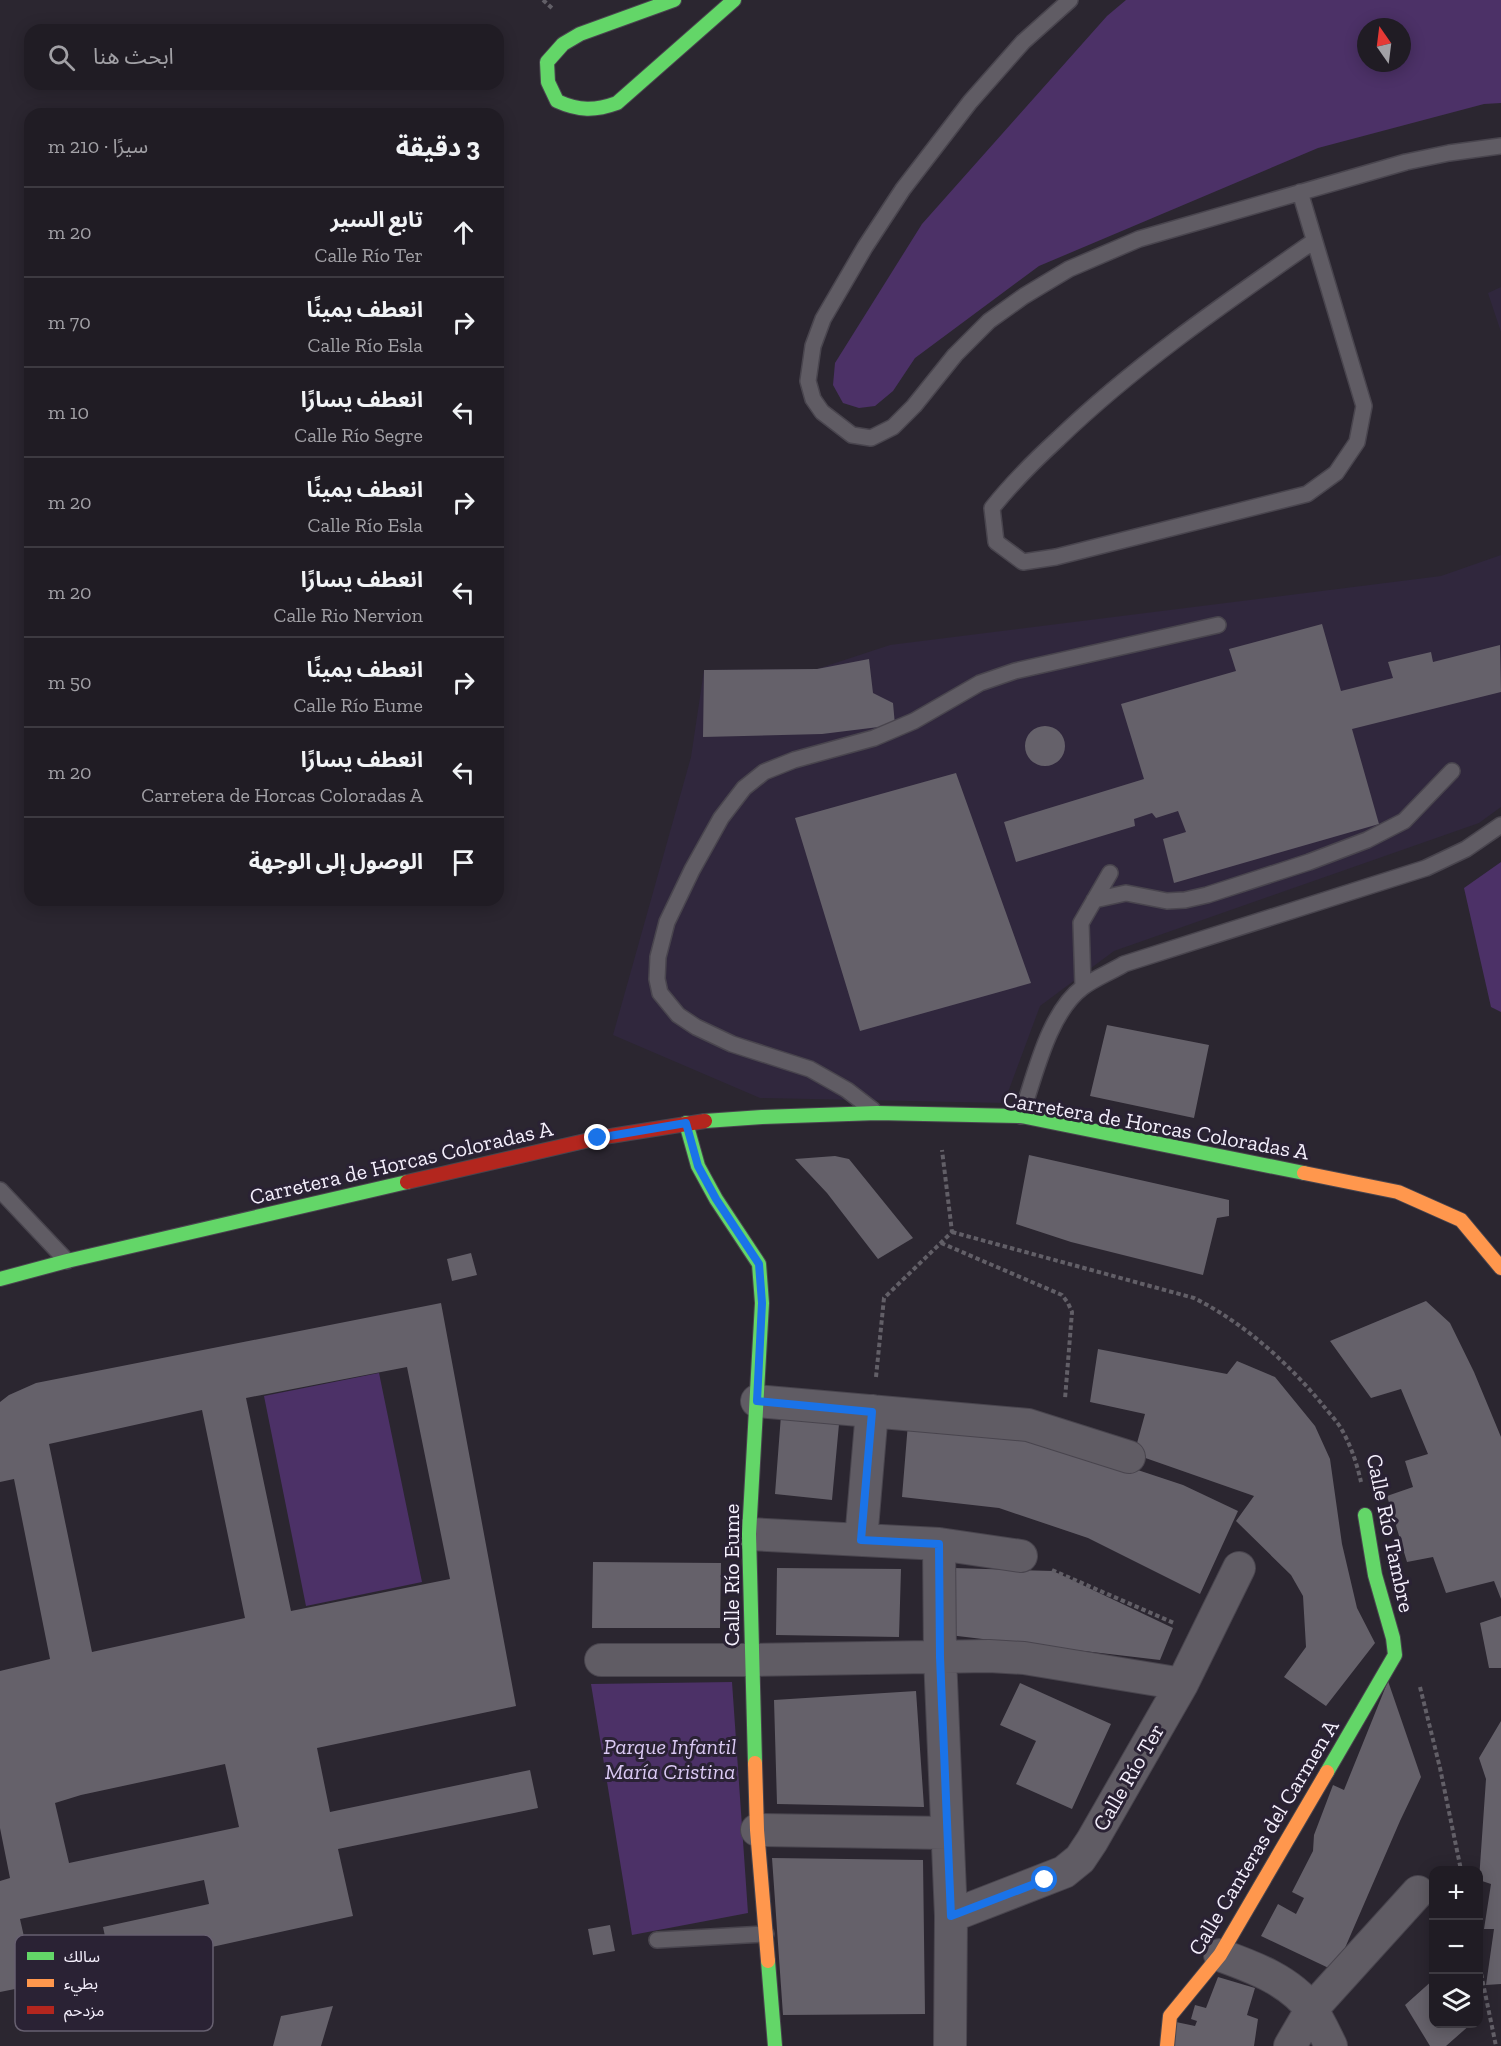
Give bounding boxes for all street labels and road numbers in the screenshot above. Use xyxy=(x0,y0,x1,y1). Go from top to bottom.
street label: Carretera de Horcas Coloradas A xyxy=(1001,1085,1312,1166)
street label: Carretera de Horcas Coloradas A xyxy=(247,1114,556,1210)
street label: Calle Río Tambre xyxy=(1361,1451,1420,1615)
street label: Calle Río Eume xyxy=(718,1504,745,1646)
street label: Calle Canteras del Carmen A xyxy=(1182,1714,1345,1960)
street label: Calle Río Ter xyxy=(1087,1719,1170,1836)

